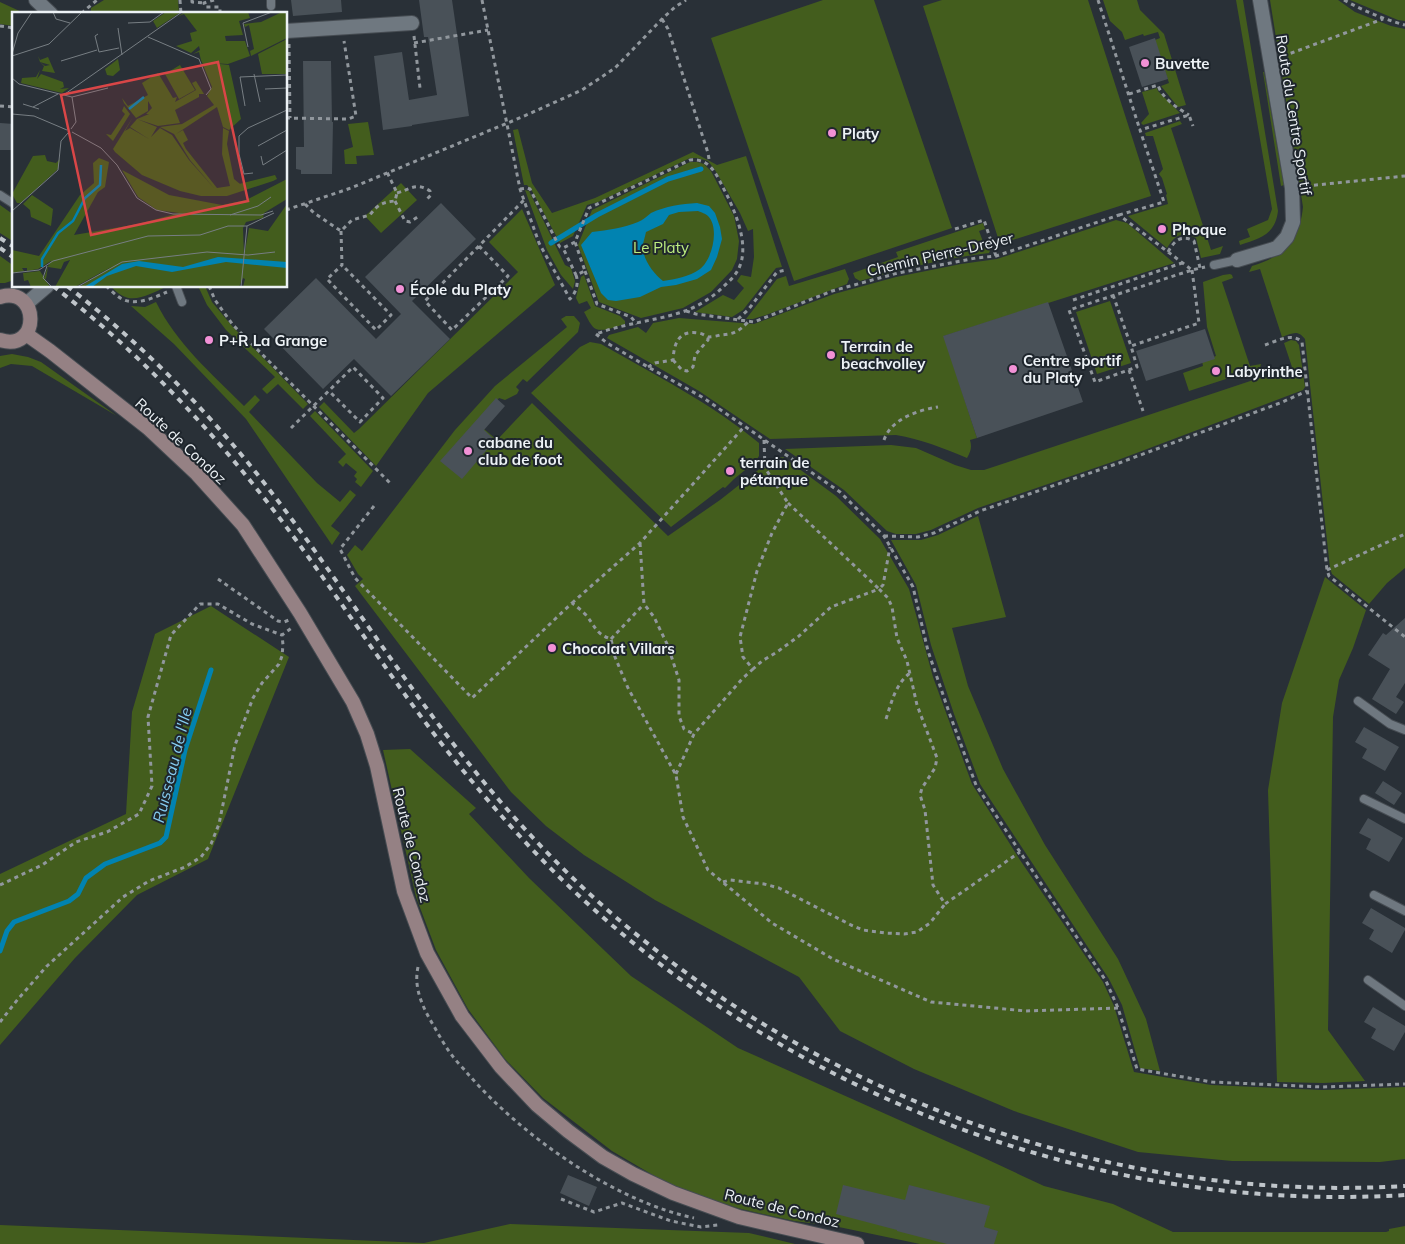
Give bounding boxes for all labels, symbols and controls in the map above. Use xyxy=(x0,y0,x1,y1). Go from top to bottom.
inset map xyxy=(12,12,288,288)
street label: Route du Centre Sportif xyxy=(1272,33,1316,198)
place label: Buvette xyxy=(1155,54,1210,73)
marker: Buvette xyxy=(1139,57,1151,69)
place label: Platy xyxy=(842,124,880,143)
marker: Platy xyxy=(826,127,838,139)
place label: Phoque xyxy=(1172,220,1226,239)
marker: Phoque xyxy=(1156,223,1168,235)
street label: Chemin Pierre-Dreyer xyxy=(865,228,1016,280)
park label: Le Platy xyxy=(633,238,689,257)
place label: École du Platy xyxy=(410,280,512,299)
marker: École du Platy xyxy=(394,283,406,295)
place label: P+R La Grange xyxy=(219,331,327,350)
marker: P+R La Grange xyxy=(203,334,215,346)
place label: Terrain de beachvolley xyxy=(841,337,926,373)
marker: Terrain de beachvolley xyxy=(825,349,837,361)
place label: Centre sportif du Platy xyxy=(1023,351,1121,387)
place label: Labyrinthe xyxy=(1226,362,1303,381)
marker: Centre sportif du Platy xyxy=(1007,363,1019,375)
marker: Labyrinthe xyxy=(1210,365,1222,377)
street label: Route de Condoz xyxy=(131,394,231,488)
place label: cabane du club de foot xyxy=(478,433,562,469)
marker: cabane du club de foot xyxy=(462,445,474,457)
place label: terrain de pétanque xyxy=(740,453,809,489)
marker: terrain de pétanque xyxy=(724,465,736,477)
place label: Chocolat Villars xyxy=(562,639,675,658)
marker: Chocolat Villars xyxy=(546,642,558,654)
water label: Ruisseau de l'Ile xyxy=(148,705,196,825)
street label: Route de Condoz xyxy=(388,785,436,905)
street label: Route de Condoz xyxy=(722,1184,842,1232)

